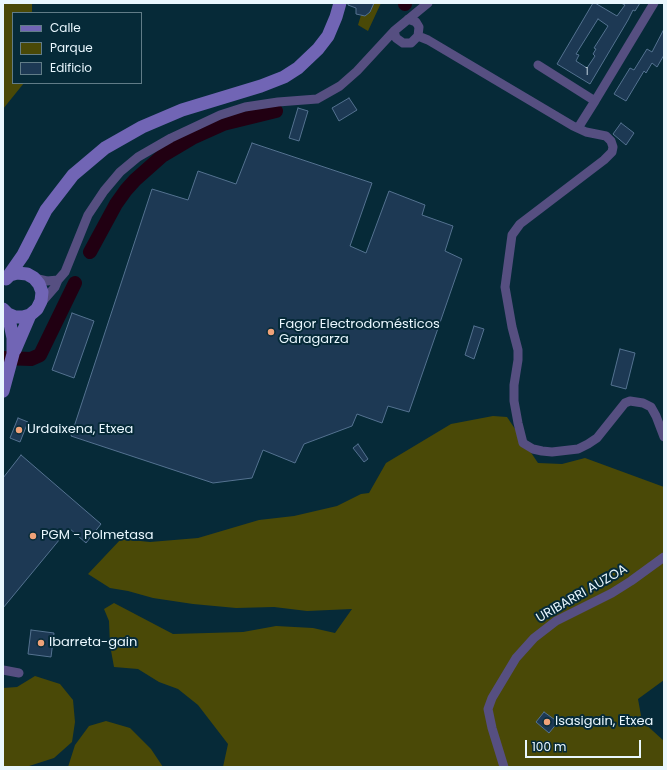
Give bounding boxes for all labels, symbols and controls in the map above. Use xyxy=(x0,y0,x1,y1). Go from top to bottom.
legend xyxy=(12,12,142,84)
text: Calle xyxy=(50,19,81,36)
text: Parque xyxy=(50,39,93,56)
text: Edificio xyxy=(50,59,92,76)
house number: 1 xyxy=(585,65,589,79)
place label: Fagor Electrodomésticos Garagarza xyxy=(279,317,440,348)
marker: Fagor Electrodomésticos Garagarza xyxy=(266,327,276,337)
place label: Urdaixena, Etxea xyxy=(27,422,133,438)
marker: Urdaixena, Etxea xyxy=(14,425,24,435)
place label: PGM - Polmetasa xyxy=(41,528,154,544)
marker: PGM - Polmetasa xyxy=(28,531,38,541)
street label: URIBARRI AUZOA xyxy=(534,562,630,626)
place label: Ibarreta-gain xyxy=(49,635,137,651)
marker: Ibarreta-gain xyxy=(36,638,46,648)
place label: Isasigain, Etxea xyxy=(555,714,653,730)
marker: Isasigain, Etxea xyxy=(542,717,552,727)
scale bar xyxy=(527,732,643,758)
text: 100 m xyxy=(532,738,566,755)

